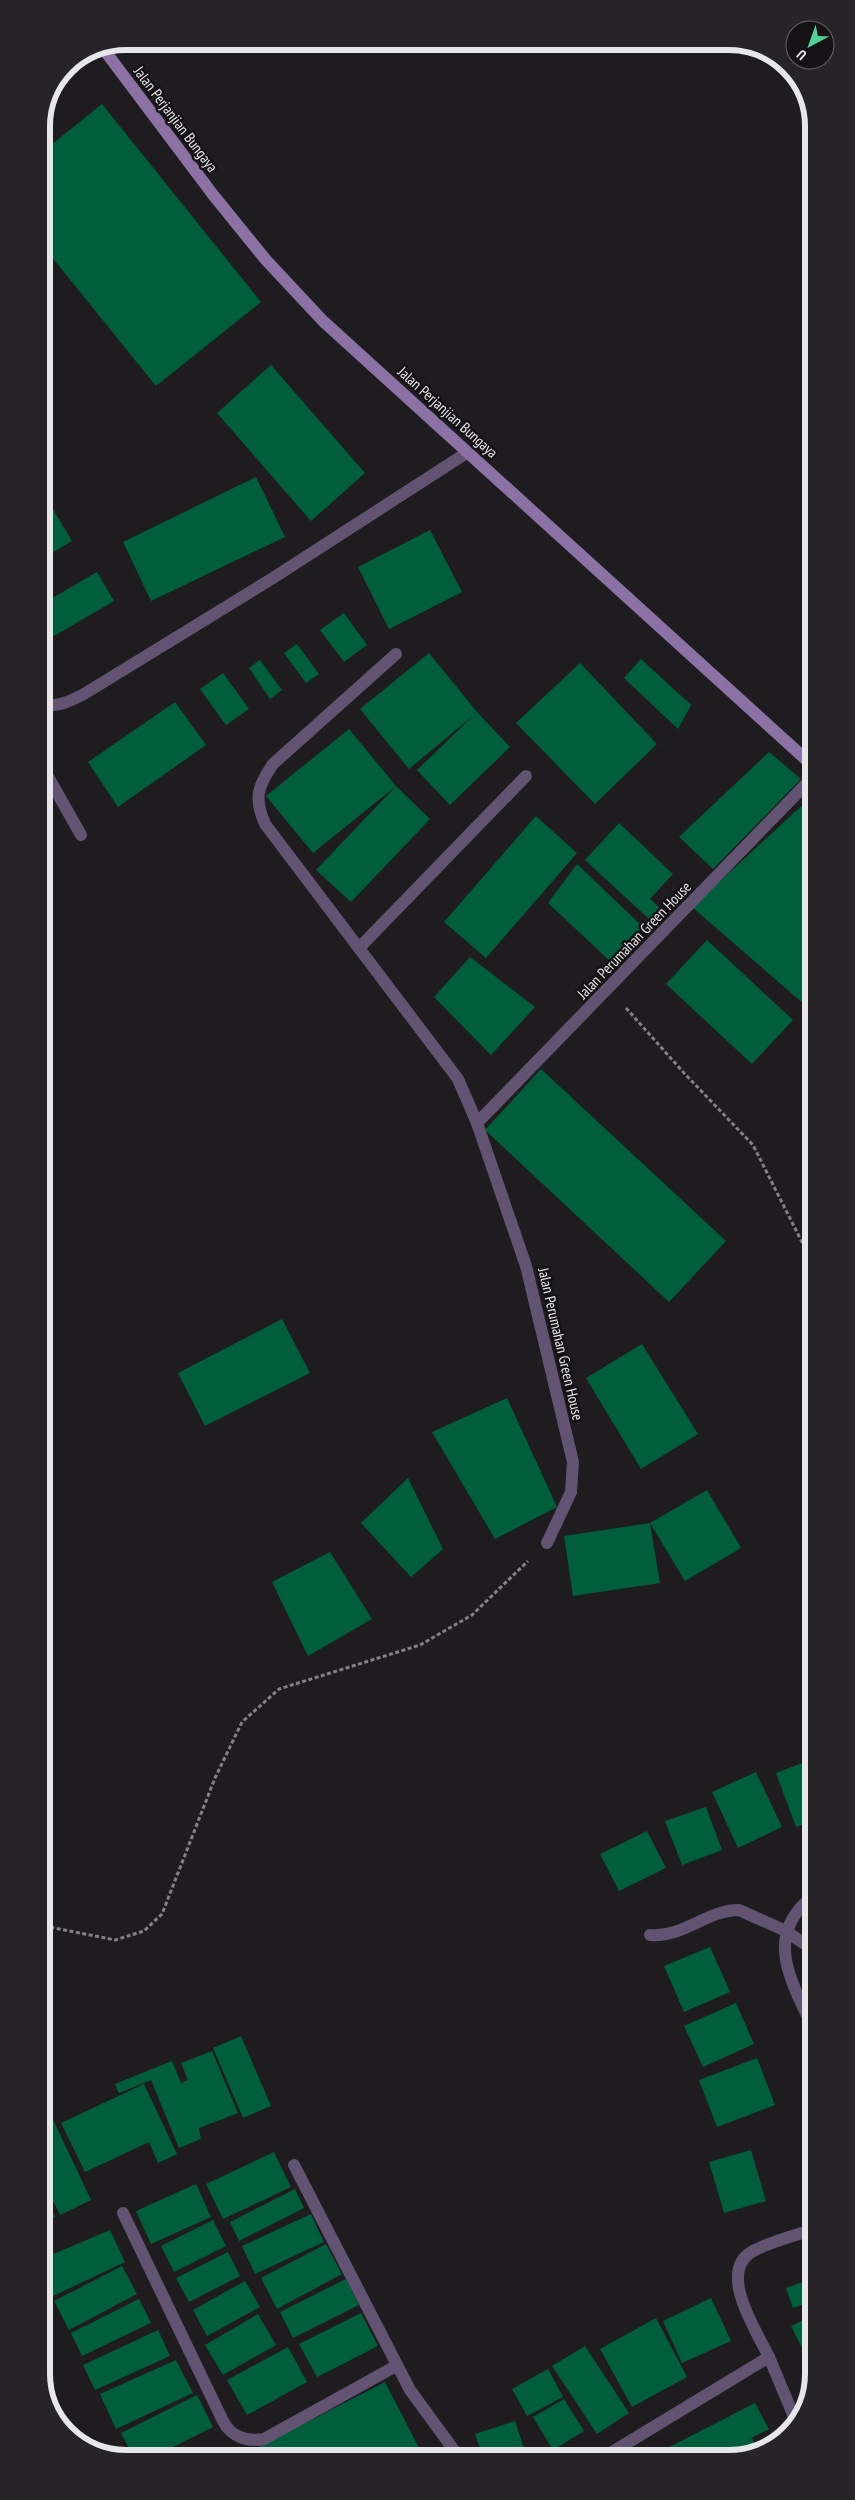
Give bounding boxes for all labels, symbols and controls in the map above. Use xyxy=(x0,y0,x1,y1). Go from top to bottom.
north arrow xyxy=(785,20,835,70)
text: U xyxy=(793,46,810,64)
street label: Jalan Perjanjian Bungaya xyxy=(129,61,222,176)
street label: Jalan Perjanjian Bungaya xyxy=(393,361,502,462)
street label: Jalan Perumahan Green House xyxy=(572,877,695,1003)
street label: Jalan Perumahan Green House xyxy=(534,1265,588,1422)

